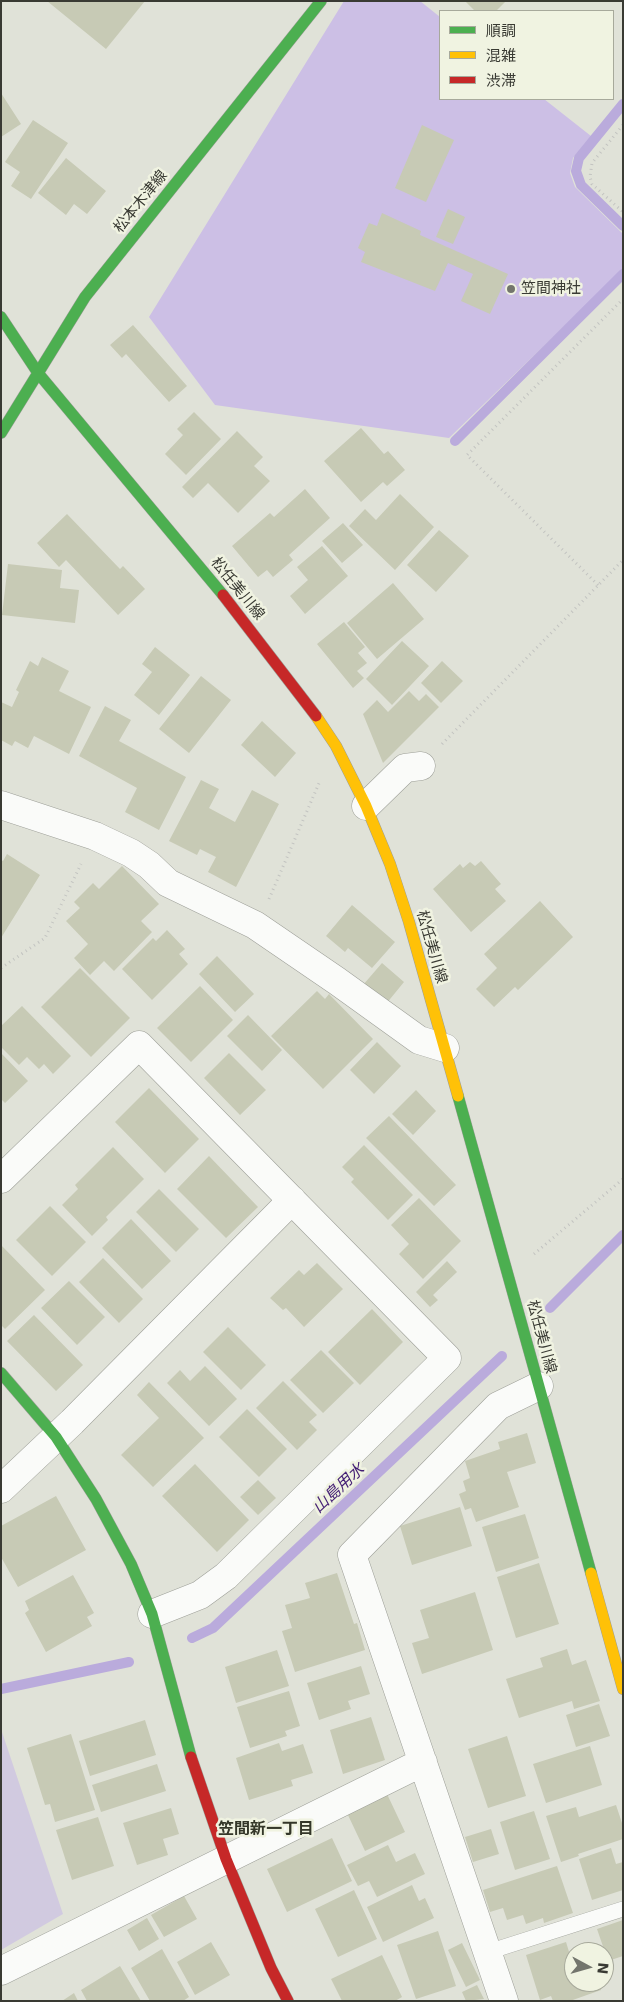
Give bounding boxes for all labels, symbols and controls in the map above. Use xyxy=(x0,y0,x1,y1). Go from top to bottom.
legend xyxy=(439,10,614,100)
text: 順調 xyxy=(486,22,516,40)
text: 混雑 xyxy=(486,47,516,65)
text: 渋滞 xyxy=(486,72,516,90)
street label: 松本木津線 xyxy=(110,167,172,237)
place label: 笠間神社 xyxy=(521,280,581,298)
marker: 笠間神社 xyxy=(505,283,517,295)
street label: 松任美川線 xyxy=(206,554,268,624)
street label: 松任美川線 xyxy=(412,908,450,986)
street label: 松任美川線 xyxy=(523,1298,559,1376)
water label: 山島用水 xyxy=(309,1460,369,1518)
district label: 笠間新一丁目 xyxy=(218,1820,314,1840)
north arrow xyxy=(564,1942,614,1992)
text: N xyxy=(594,1962,611,1975)

